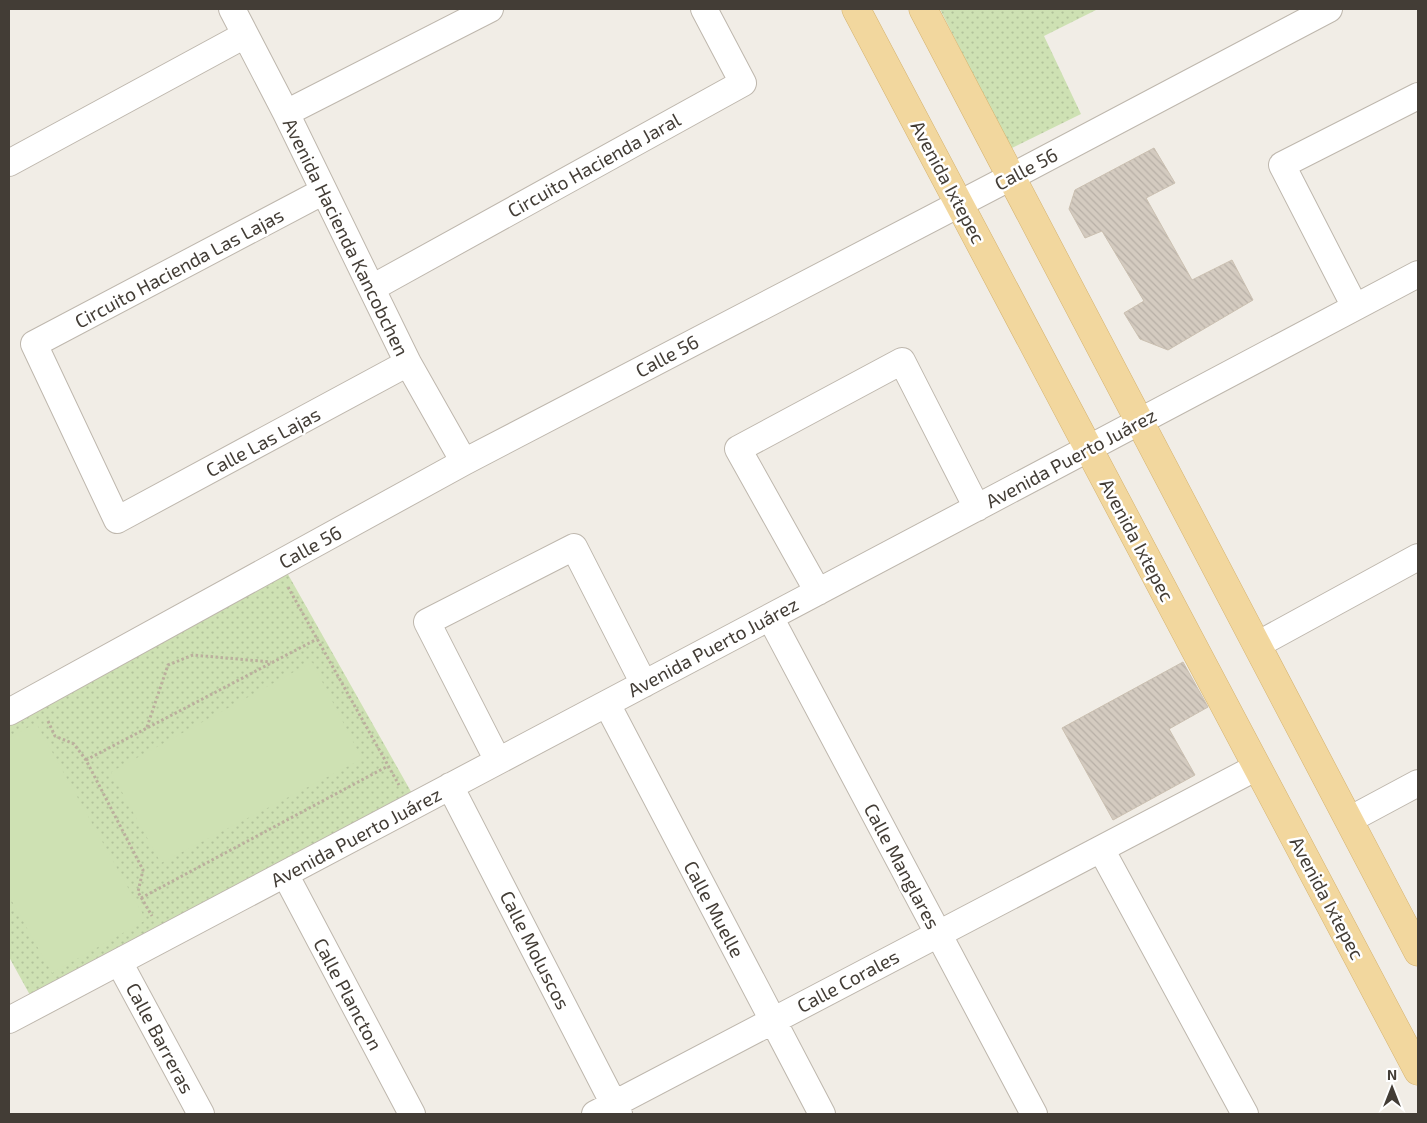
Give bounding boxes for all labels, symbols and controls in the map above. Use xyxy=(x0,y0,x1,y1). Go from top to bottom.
street label: Circuito Hacienda Jaral xyxy=(503,107,685,222)
street label: Avenida Hacienda Kancobchen xyxy=(279,114,414,360)
street label: Avenida Ixtepec xyxy=(906,116,990,247)
street label: Calle 56 xyxy=(990,142,1061,195)
street label: Circuito Hacienda Las Lajas xyxy=(70,203,287,332)
street label: Calle 56 xyxy=(631,329,702,382)
street label: Calle Las Lajas xyxy=(202,402,324,481)
street label: Avenida Puerto Juárez xyxy=(982,403,1160,512)
street label: Avenida Ixtepec xyxy=(1095,474,1179,605)
street label: Calle 56 xyxy=(274,520,345,573)
street label: Avenida Puerto Juárez xyxy=(624,592,802,701)
street label: Avenida Puerto Juárez xyxy=(267,782,445,891)
street label: Calle Manglares xyxy=(860,799,945,933)
street label: Avenida Ixtepec xyxy=(1285,832,1369,963)
street label: Calle Muelle xyxy=(679,856,750,961)
street label: Calle Moluscos xyxy=(496,887,575,1013)
street label: Calle Plancton xyxy=(309,934,388,1054)
street label: Calle Corales xyxy=(793,944,903,1017)
street label: Calle Barreras xyxy=(122,978,199,1097)
north arrow xyxy=(1367,1063,1417,1113)
text: N xyxy=(1387,1066,1397,1083)

